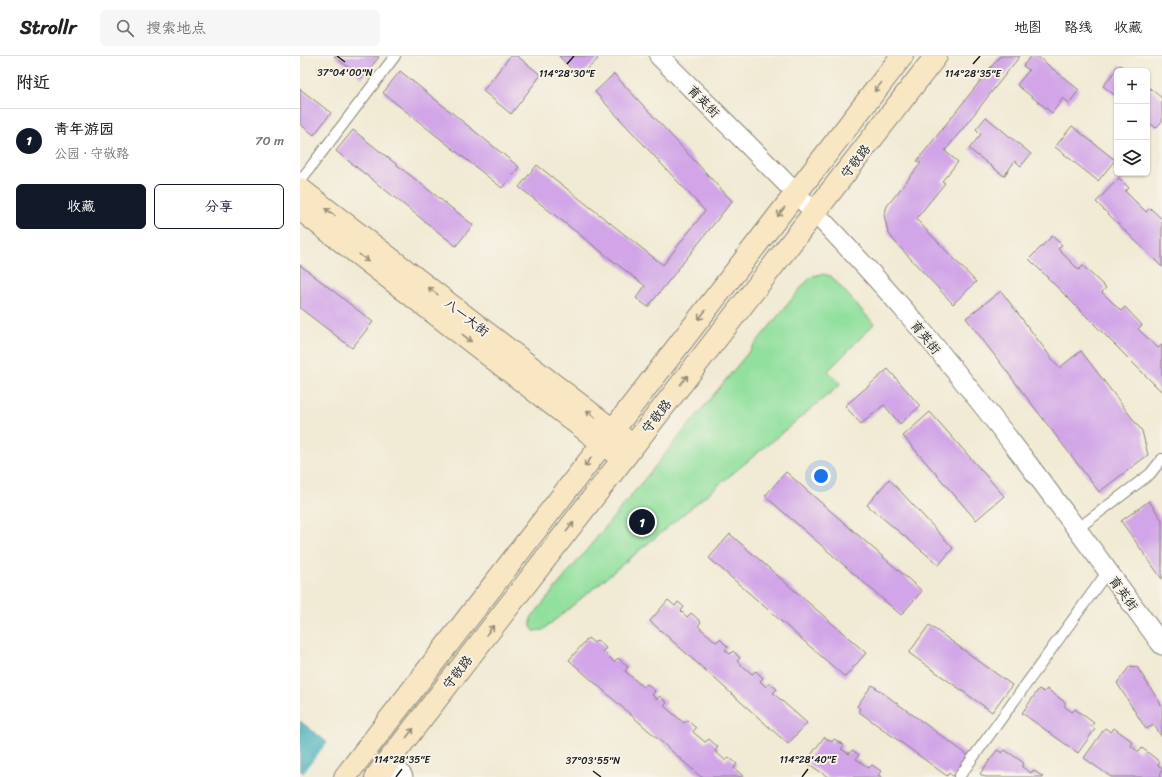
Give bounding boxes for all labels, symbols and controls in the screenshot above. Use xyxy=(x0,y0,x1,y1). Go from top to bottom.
search box xyxy=(100,10,380,46)
text: Strollr xyxy=(20,11,76,44)
text: 搜索地点 xyxy=(146,15,206,41)
text: 地图 xyxy=(1014,15,1042,40)
text: 路线 xyxy=(1064,15,1092,40)
text: 收藏 xyxy=(1114,15,1142,40)
icon: search xyxy=(114,17,136,39)
text: 37°04'00"N xyxy=(317,64,373,82)
text: 114°28'30"E xyxy=(539,65,597,83)
text: 114°28'35"E xyxy=(945,65,1002,83)
text: 附近 xyxy=(16,67,50,97)
map controls xyxy=(1114,68,1150,176)
button: + xyxy=(1114,68,1150,104)
street label: 育英街 xyxy=(682,79,726,123)
one-way arrow xyxy=(874,81,882,92)
button: − xyxy=(1114,104,1150,140)
text: 青年游园 xyxy=(54,116,114,142)
text: 1 xyxy=(26,129,32,152)
text: 70 m xyxy=(255,129,284,152)
street label: 守敬路 xyxy=(834,139,876,184)
button: layers xyxy=(1114,140,1150,176)
text: 公园 · 守敬路 xyxy=(54,142,129,165)
button: 收藏 xyxy=(16,184,146,229)
button: 分享 xyxy=(154,184,284,229)
one-way arrow xyxy=(777,206,785,217)
one-way arrow xyxy=(324,208,335,216)
one-way arrow xyxy=(359,254,370,263)
one-way arrow xyxy=(427,287,438,296)
street label: 八一大街 xyxy=(439,292,494,342)
one-way arrow xyxy=(697,309,706,320)
street label: 育英街 xyxy=(904,315,947,360)
one-way arrow xyxy=(462,334,473,342)
one-way arrow xyxy=(680,375,688,386)
street label: 守敬路 xyxy=(635,394,677,439)
one-way arrow xyxy=(586,409,597,418)
one-way arrow xyxy=(584,456,592,467)
your location xyxy=(811,466,831,486)
pin: 1 xyxy=(629,507,655,537)
one-way arrow xyxy=(566,522,574,533)
street label: 育英街 xyxy=(1103,571,1144,616)
one-way arrow xyxy=(486,624,494,635)
street label: 守敬路 xyxy=(436,650,478,695)
one-way arrow xyxy=(406,727,415,738)
text: 114°28'35"E xyxy=(374,751,431,769)
text: 114°28'40"E xyxy=(780,751,838,769)
text: 37°03'55"N xyxy=(566,752,620,770)

